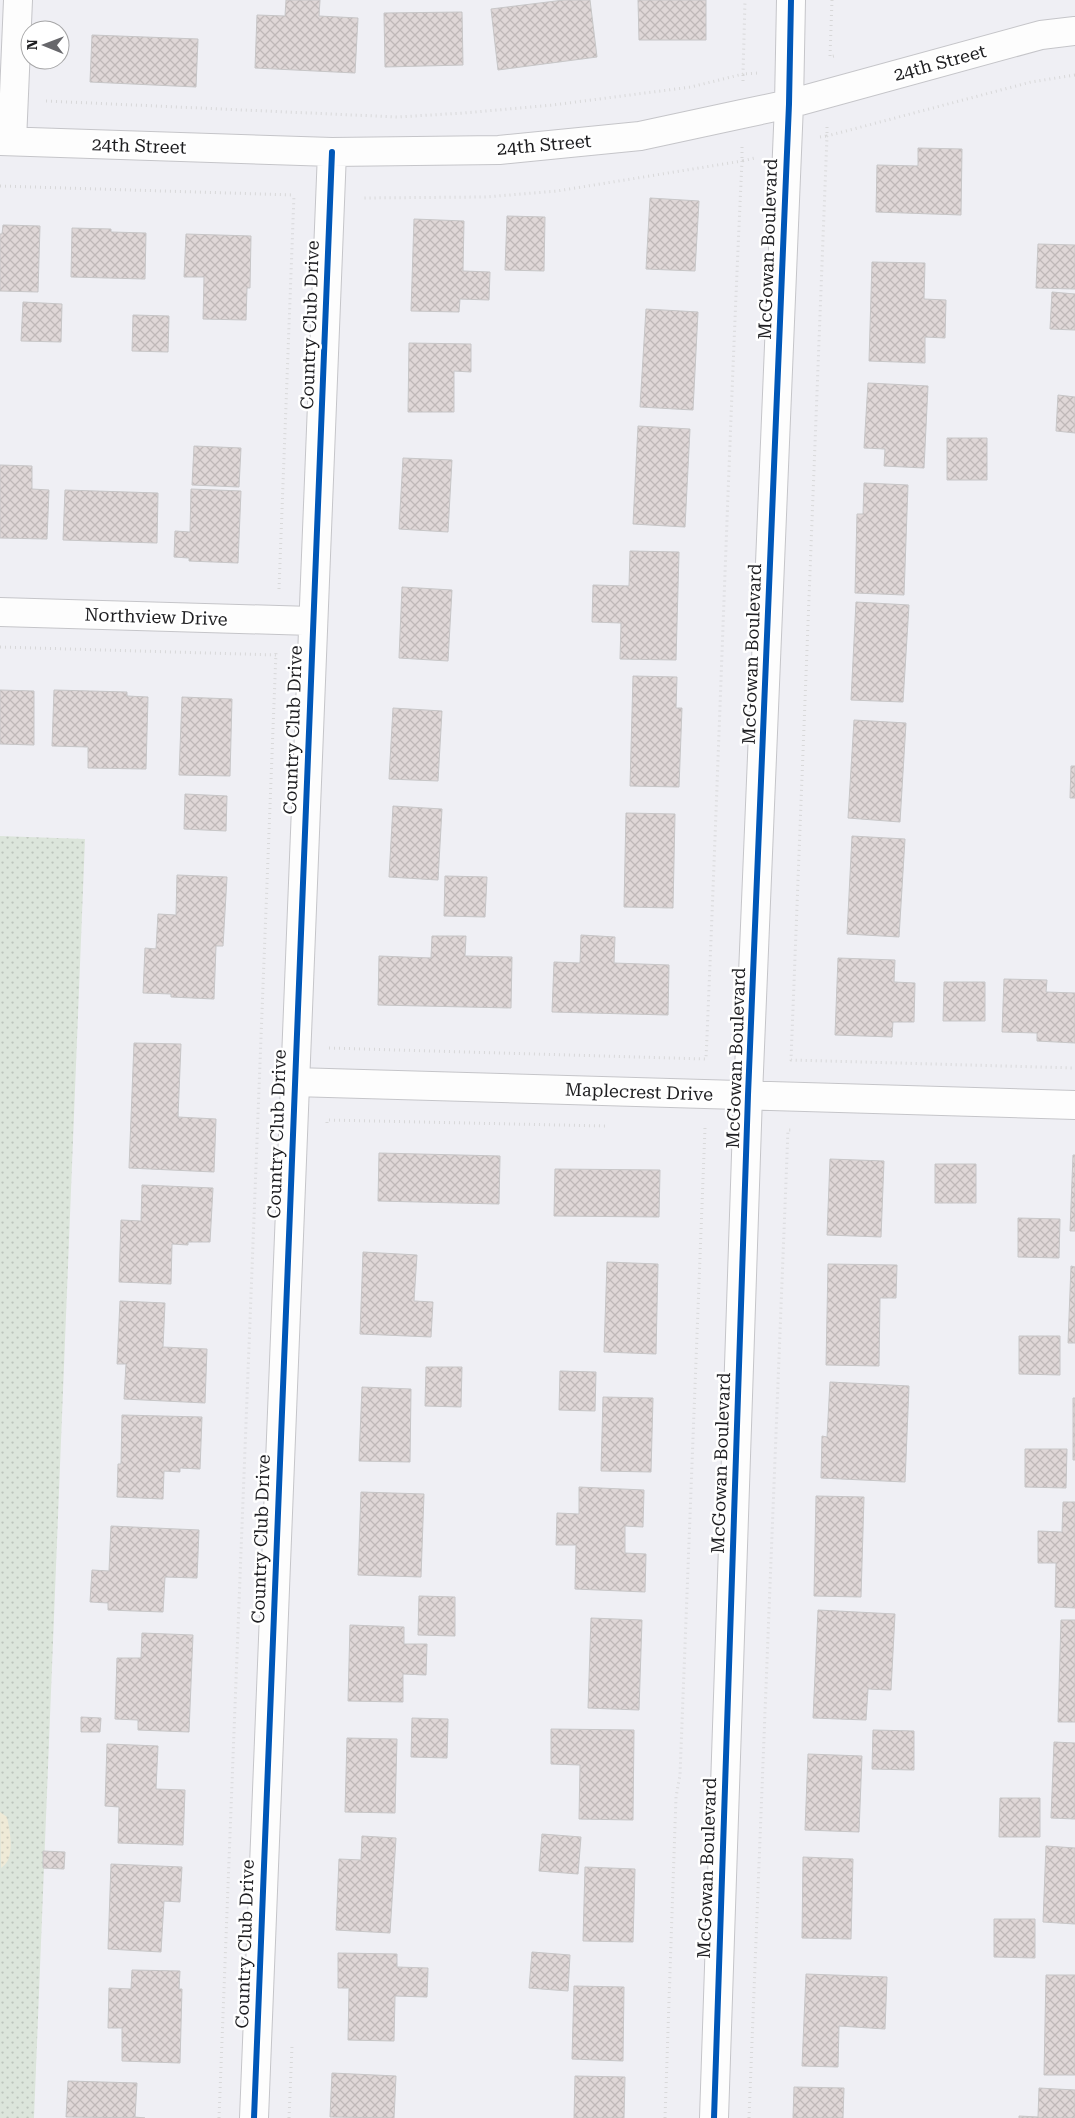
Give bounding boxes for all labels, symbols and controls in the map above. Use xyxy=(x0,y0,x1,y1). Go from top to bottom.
north arrow xyxy=(20,20,70,70)
text: N xyxy=(24,39,40,50)
street label: 24th Street xyxy=(891,40,989,85)
street label: 24th Street xyxy=(496,130,592,159)
street label: 24th Street xyxy=(91,133,187,158)
street label: McGowan Boulevard xyxy=(754,158,781,340)
street label: Country Club Drive xyxy=(296,240,323,410)
street label: McGowan Boulevard xyxy=(738,563,765,745)
street label: Northview Drive xyxy=(84,604,228,630)
street label: Country Club Drive xyxy=(279,645,306,815)
street label: McGowan Boulevard xyxy=(722,967,749,1149)
street label: Country Club Drive xyxy=(263,1049,290,1219)
street label: Maplecrest Drive xyxy=(565,1078,713,1105)
street label: McGowan Boulevard xyxy=(707,1372,734,1554)
street label: Country Club Drive xyxy=(247,1454,274,1624)
street label: McGowan Boulevard xyxy=(693,1777,720,1959)
street label: Country Club Drive xyxy=(231,1859,258,2029)

